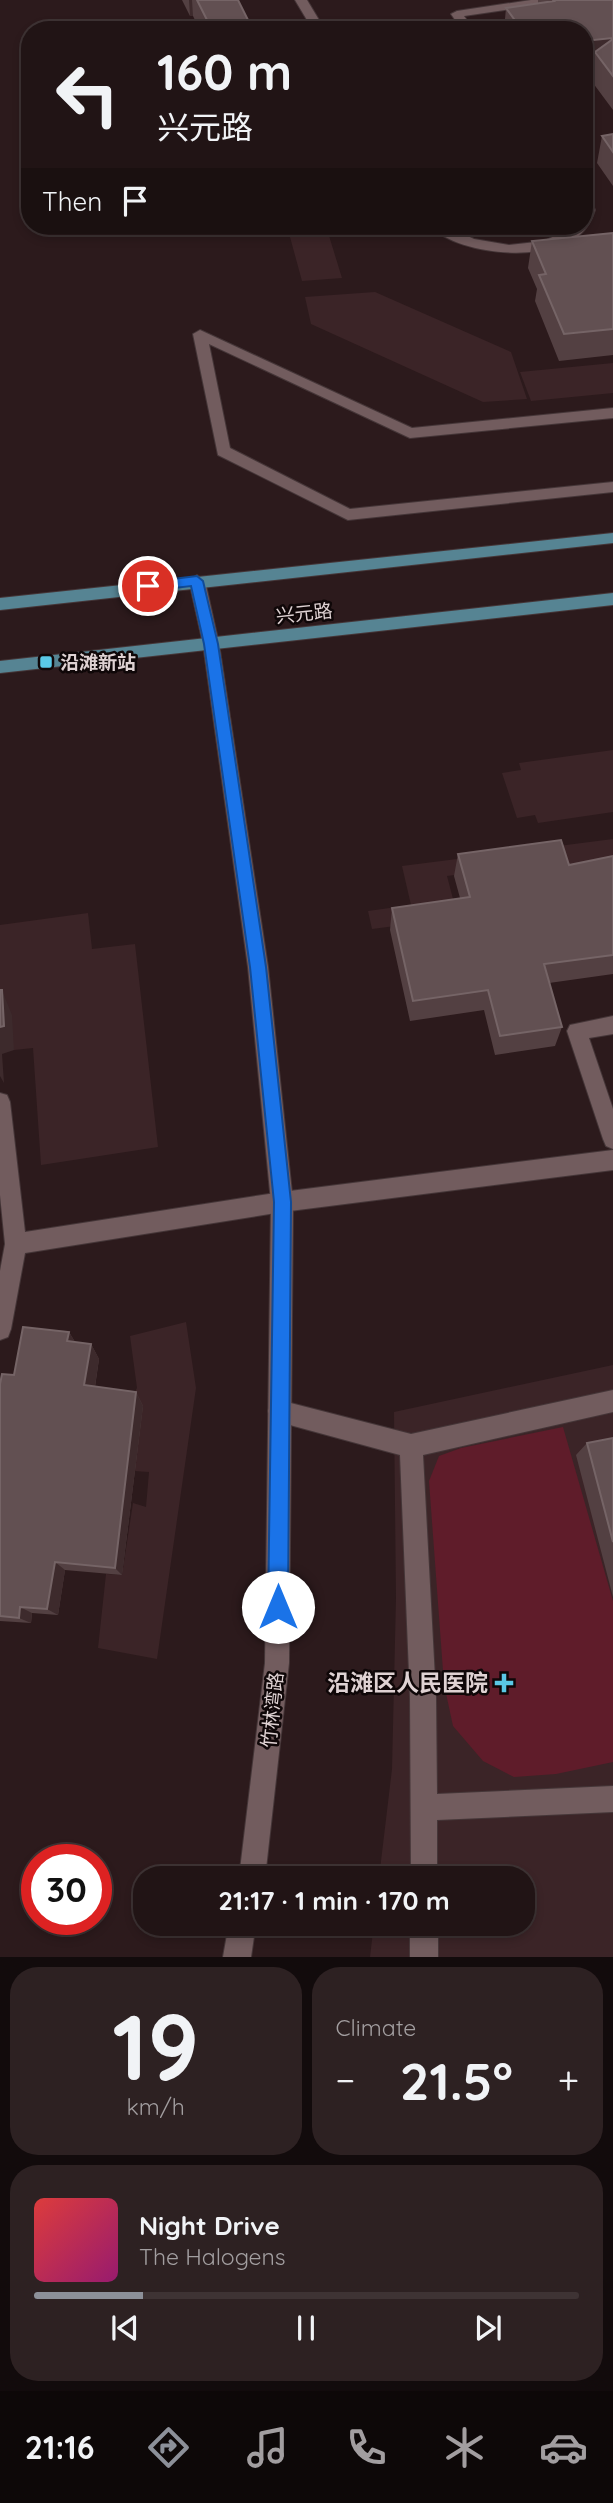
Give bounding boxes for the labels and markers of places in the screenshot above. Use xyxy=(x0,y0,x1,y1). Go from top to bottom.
pin xyxy=(118,556,178,616)
place label: 沿滩新站 xyxy=(60,650,136,674)
marker: 沿滩新站 xyxy=(38,654,54,670)
place label: 沿滩区人民医院 xyxy=(327,1668,488,1697)
marker: 沿滩区人民医院 xyxy=(494,1673,514,1693)

